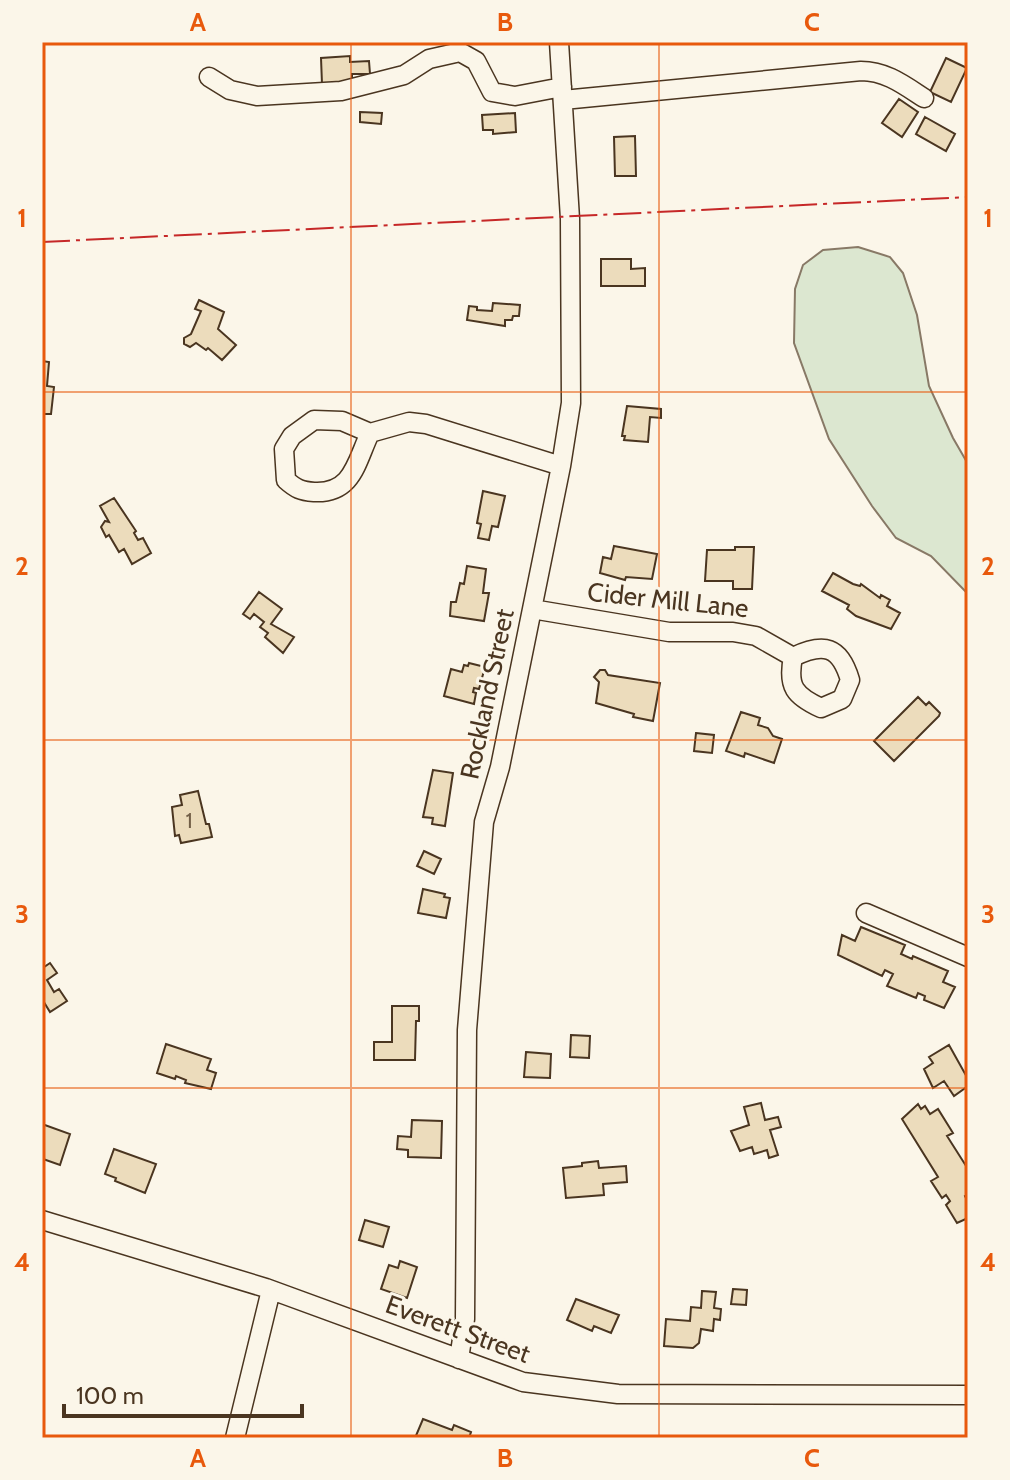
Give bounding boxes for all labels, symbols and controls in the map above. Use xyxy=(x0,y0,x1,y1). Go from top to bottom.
text: A xyxy=(190,6,207,38)
text: B xyxy=(497,6,513,38)
text: C xyxy=(804,6,820,38)
text: 1 xyxy=(17,202,27,234)
text: 1 xyxy=(983,202,993,234)
text: 2 xyxy=(15,550,29,582)
text: 2 xyxy=(981,550,995,582)
street label: Cider Mill Lane xyxy=(586,576,750,624)
street label: Rockland Street xyxy=(453,606,521,782)
house number: 1 xyxy=(185,807,193,834)
text: 3 xyxy=(15,898,29,930)
text: 3 xyxy=(981,898,995,930)
text: 4 xyxy=(14,1246,30,1278)
text: 4 xyxy=(980,1246,996,1278)
street label: Everett Street xyxy=(381,1288,535,1370)
scale bar xyxy=(64,1368,302,1418)
text: 100 m xyxy=(76,1381,144,1410)
text: A xyxy=(190,1442,207,1474)
text: B xyxy=(497,1442,513,1474)
text: C xyxy=(804,1442,820,1474)

